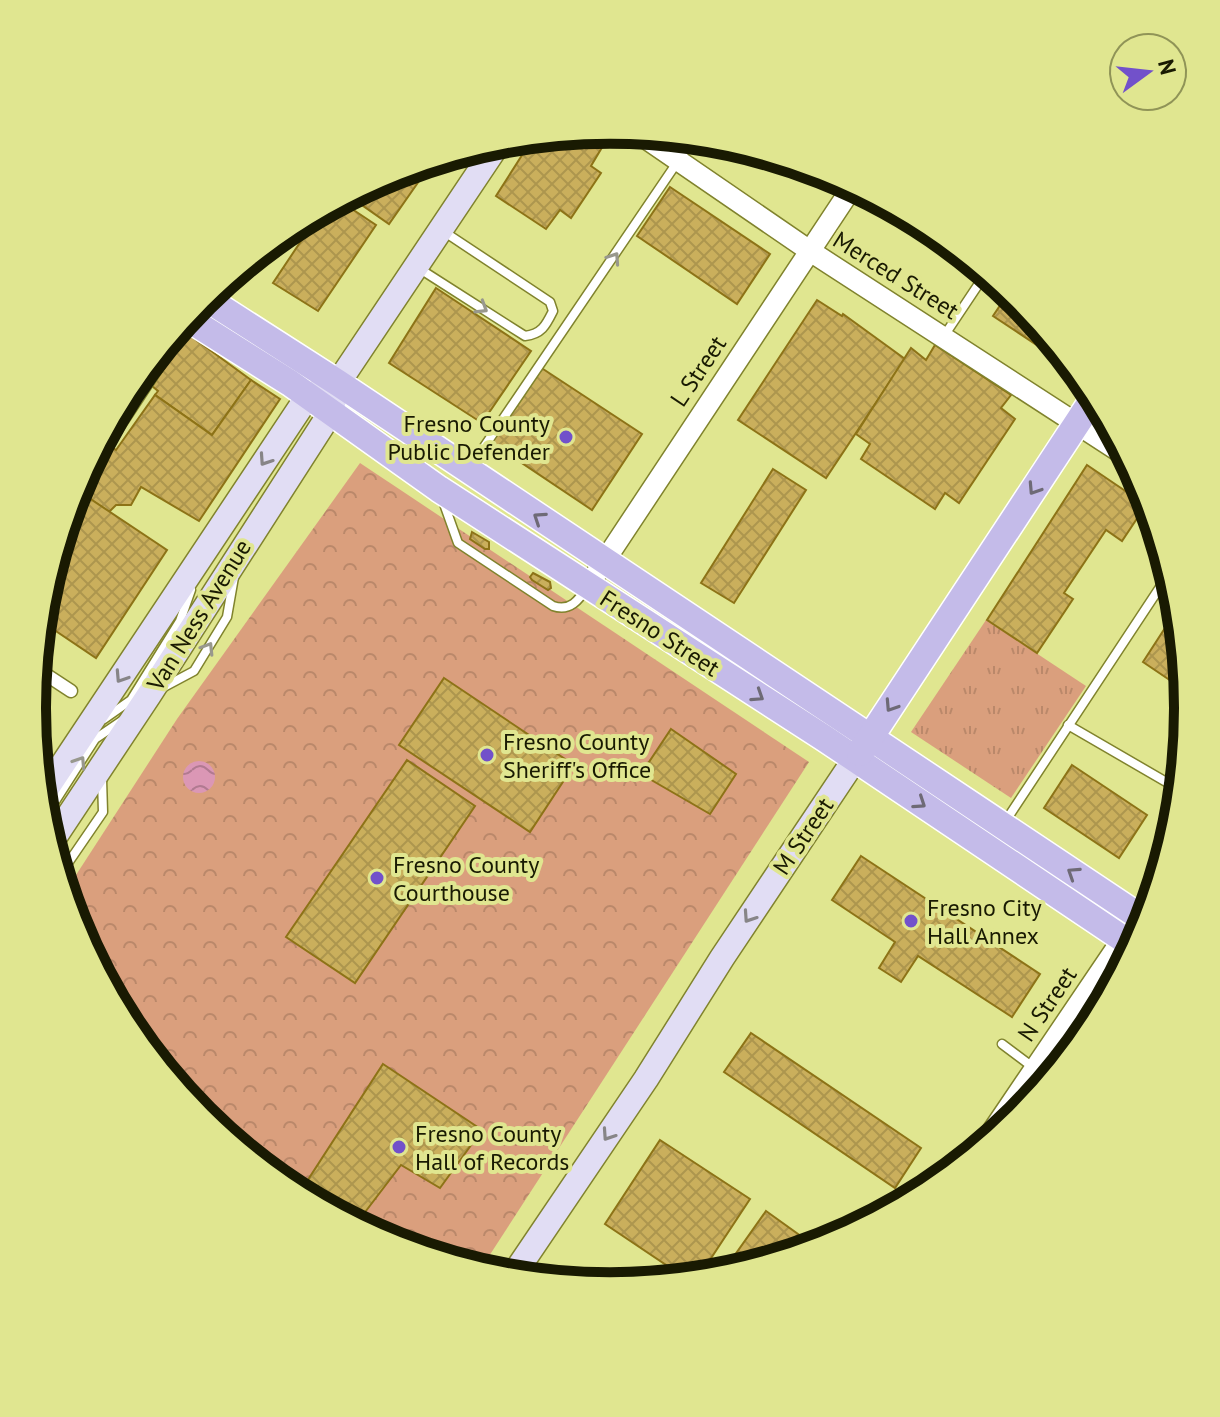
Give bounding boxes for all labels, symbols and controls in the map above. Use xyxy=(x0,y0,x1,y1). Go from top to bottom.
north arrow xyxy=(1108,32,1188,112)
text: N xyxy=(1152,56,1183,77)
street label: Merced Street xyxy=(827,224,965,326)
one-way arrow xyxy=(604,252,619,267)
one-way arrow xyxy=(473,299,487,314)
street label: L Street xyxy=(663,330,733,412)
place label: Fresno County Public Defender xyxy=(388,408,550,467)
marker: Fresno County Public Defender xyxy=(557,428,575,446)
one-way arrow xyxy=(259,452,274,466)
one-way arrow xyxy=(1029,480,1044,495)
one-way arrow xyxy=(533,512,547,527)
street label: Van Ness Avenue xyxy=(139,533,258,697)
street label: Fresno Street xyxy=(594,583,726,683)
one-way arrow xyxy=(198,642,214,657)
one-way arrow xyxy=(116,669,131,683)
one-way arrow xyxy=(749,686,763,701)
one-way arrow xyxy=(886,697,901,712)
place label: Fresno County Sheriff's Office xyxy=(503,726,651,785)
marker: Fresno County Sheriff's Office xyxy=(478,746,496,764)
one-way arrow xyxy=(70,756,85,771)
street label: M Street xyxy=(766,791,840,881)
one-way arrow xyxy=(912,793,926,808)
place label: Fresno County Courthouse xyxy=(393,849,539,908)
one-way arrow xyxy=(1067,868,1082,883)
marker: Fresno County Courthouse xyxy=(368,869,386,887)
place label: Fresno City Hall Annex xyxy=(927,892,1042,951)
one-way arrow xyxy=(744,908,759,923)
marker: Fresno City Hall Annex xyxy=(902,912,920,930)
street label: N Street xyxy=(1011,961,1083,1047)
place label: Fresno County Hall of Records xyxy=(415,1118,569,1177)
one-way arrow xyxy=(603,1126,618,1141)
marker: Fresno County Hall of Records xyxy=(390,1138,408,1156)

